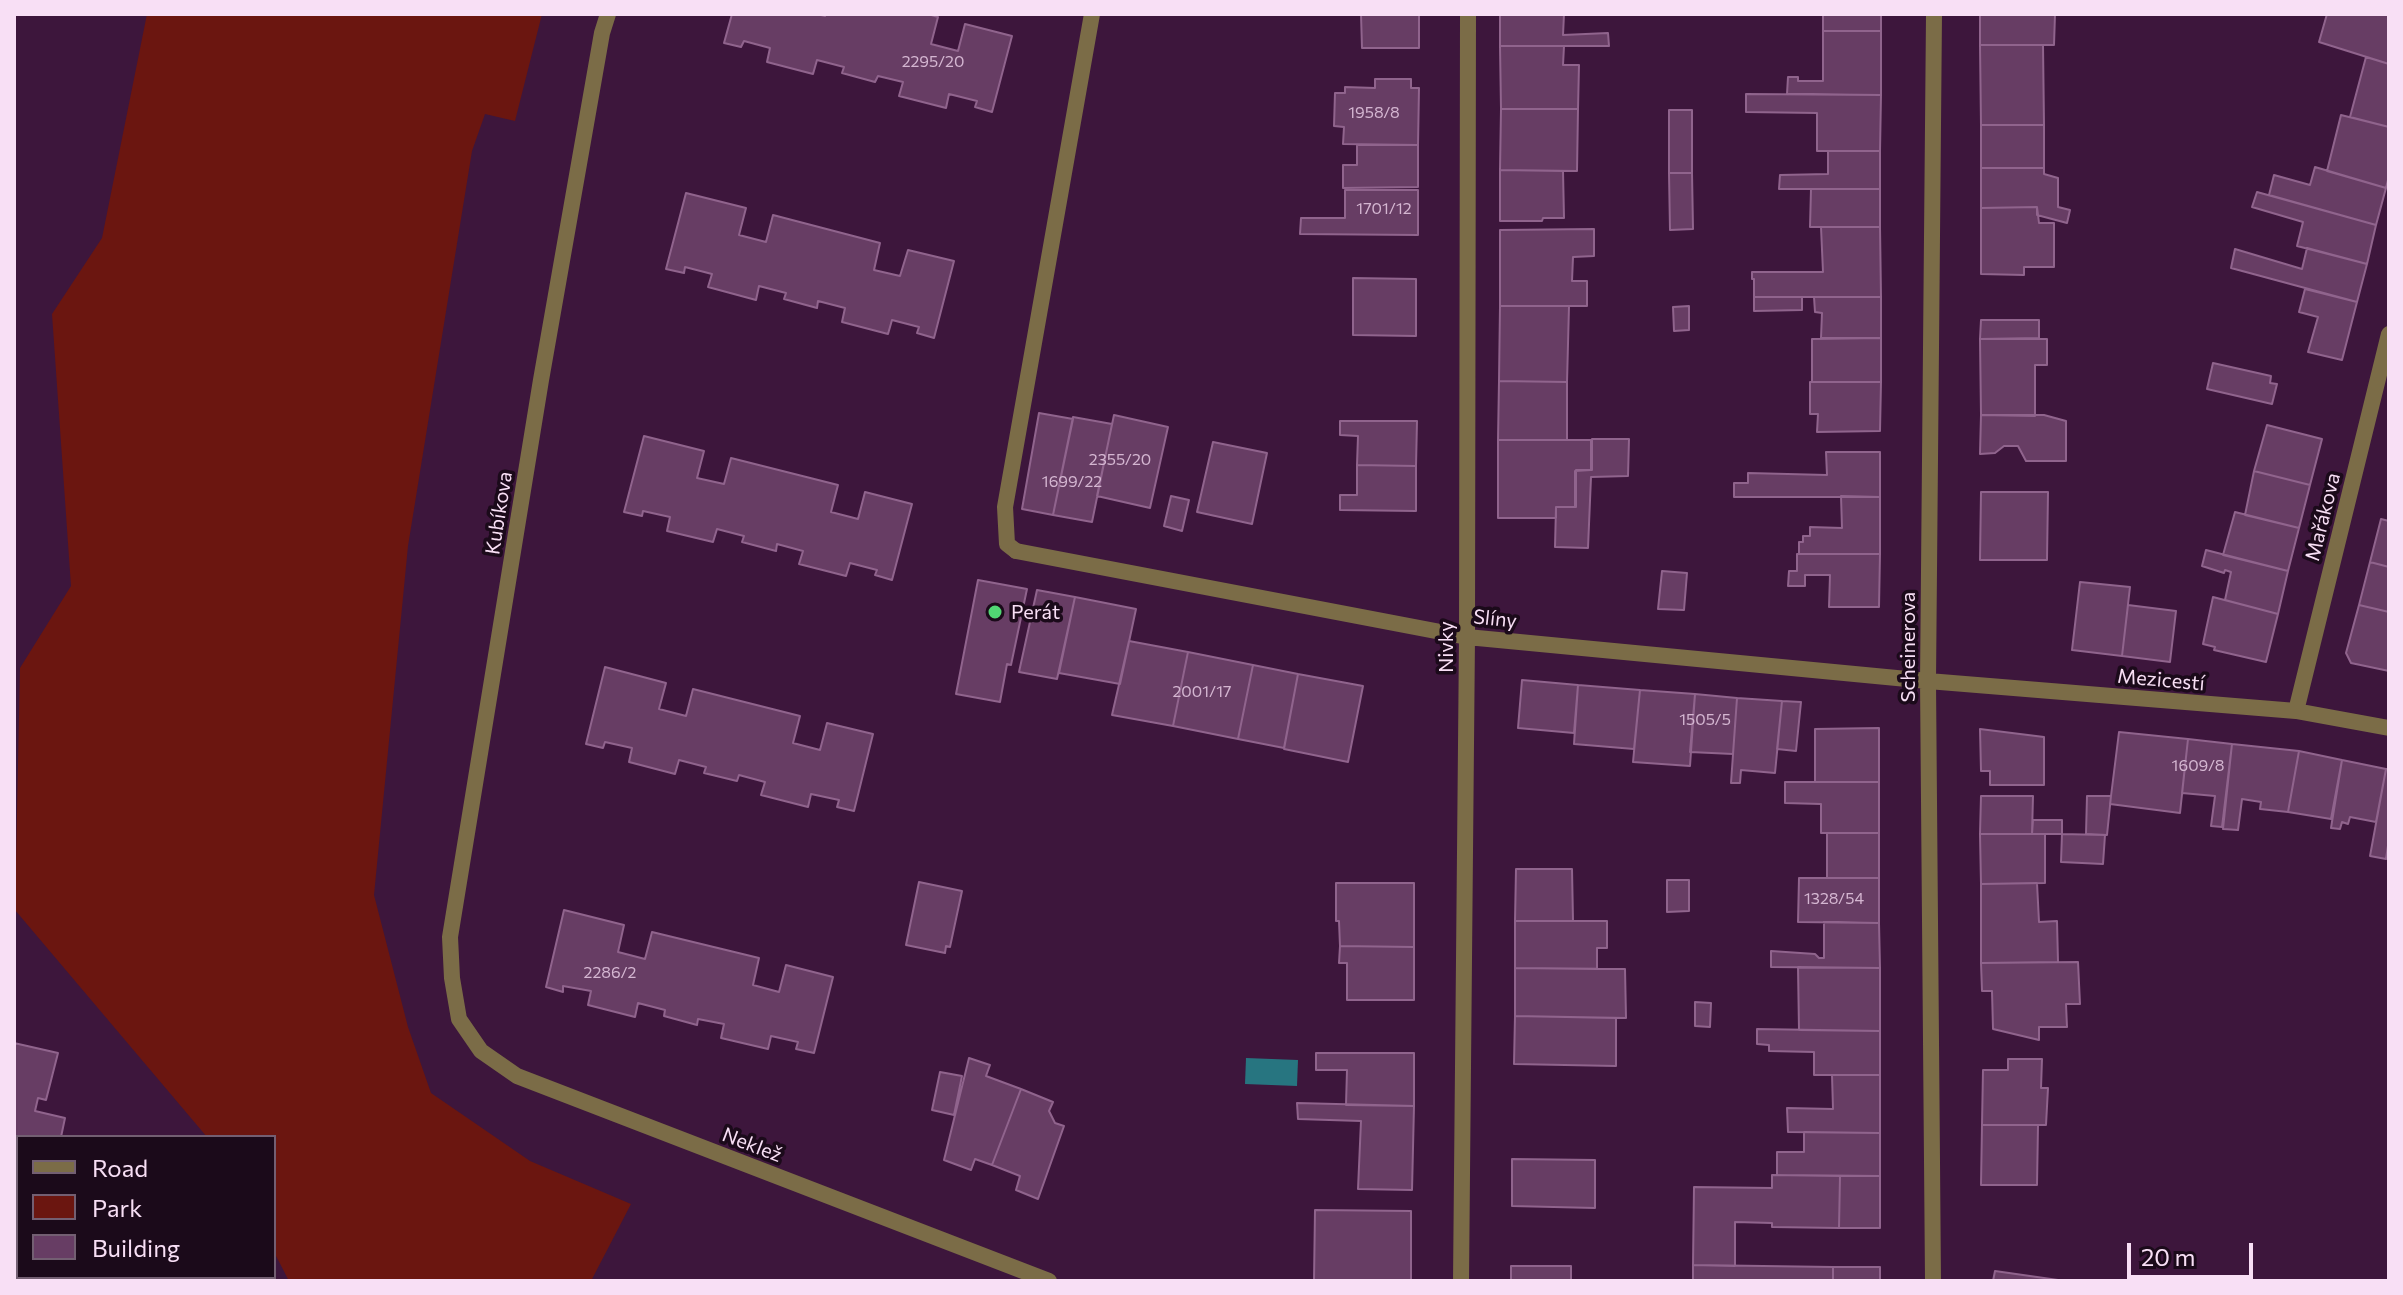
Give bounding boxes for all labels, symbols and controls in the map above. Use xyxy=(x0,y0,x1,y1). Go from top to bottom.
house number: 2295/20 xyxy=(902,52,964,72)
house number: 1958/8 xyxy=(1348,103,1400,123)
house number: 1701/12 xyxy=(1356,199,1412,219)
house number: 2355/20 xyxy=(1089,450,1151,470)
street label: Kubíkova xyxy=(481,470,517,556)
street label: Mařákova xyxy=(2300,470,2346,564)
house number: 1699/22 xyxy=(1042,472,1102,492)
street label: Scheinerova xyxy=(1896,592,1920,702)
place label: Perát xyxy=(1011,600,1060,624)
marker: Perát xyxy=(986,603,1004,621)
street label: Slíny xyxy=(1472,605,1518,633)
street label: Nivky xyxy=(1434,621,1458,673)
street label: Mezicestí xyxy=(2116,664,2206,696)
house number: 2001/17 xyxy=(1173,682,1231,702)
house number: 1505/5 xyxy=(1679,710,1731,730)
house number: 1609/8 xyxy=(2172,756,2224,776)
house number: 1328/54 xyxy=(1804,889,1864,909)
house number: 2286/2 xyxy=(584,963,636,983)
street label: Neklež xyxy=(719,1123,785,1167)
legend xyxy=(16,1135,276,1279)
text: Road xyxy=(92,1153,148,1182)
text: Park xyxy=(92,1193,142,1222)
scale bar xyxy=(2131,1227,2257,1277)
text: Building xyxy=(92,1233,180,1262)
text: 20 m xyxy=(2141,1242,2195,1271)

